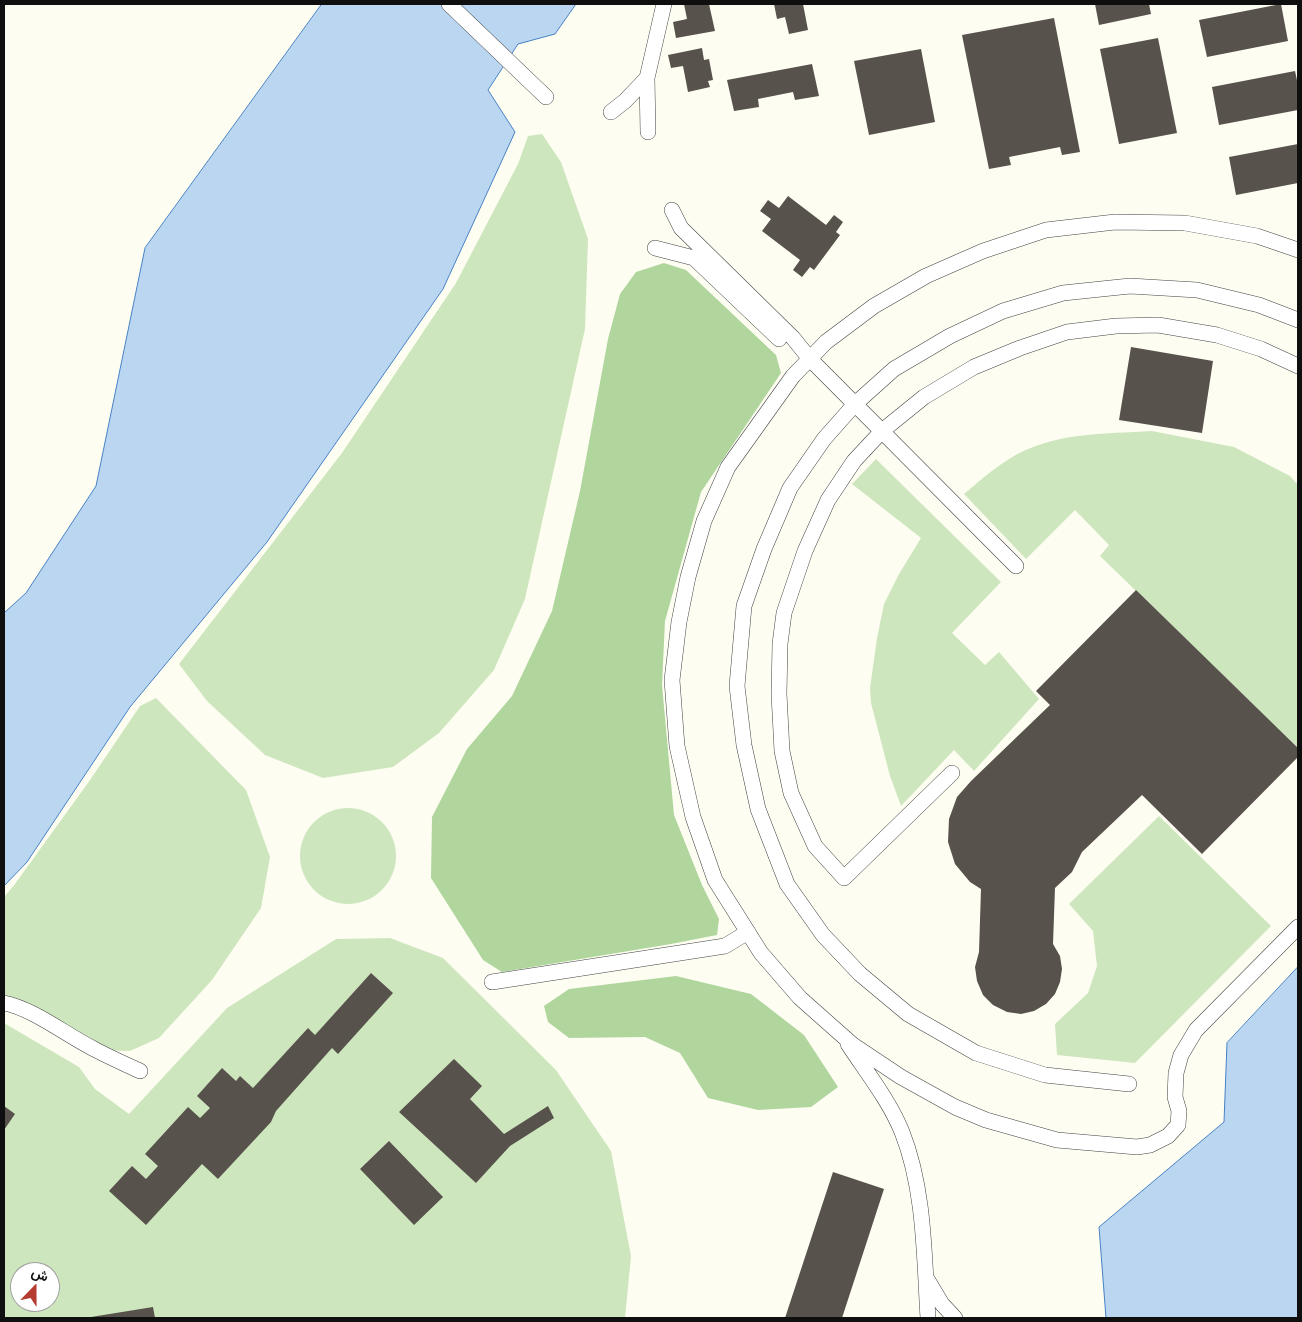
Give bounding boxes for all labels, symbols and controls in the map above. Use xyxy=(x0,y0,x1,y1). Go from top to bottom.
north arrow xyxy=(10,1262,60,1312)
text: ش xyxy=(29,1262,52,1286)

